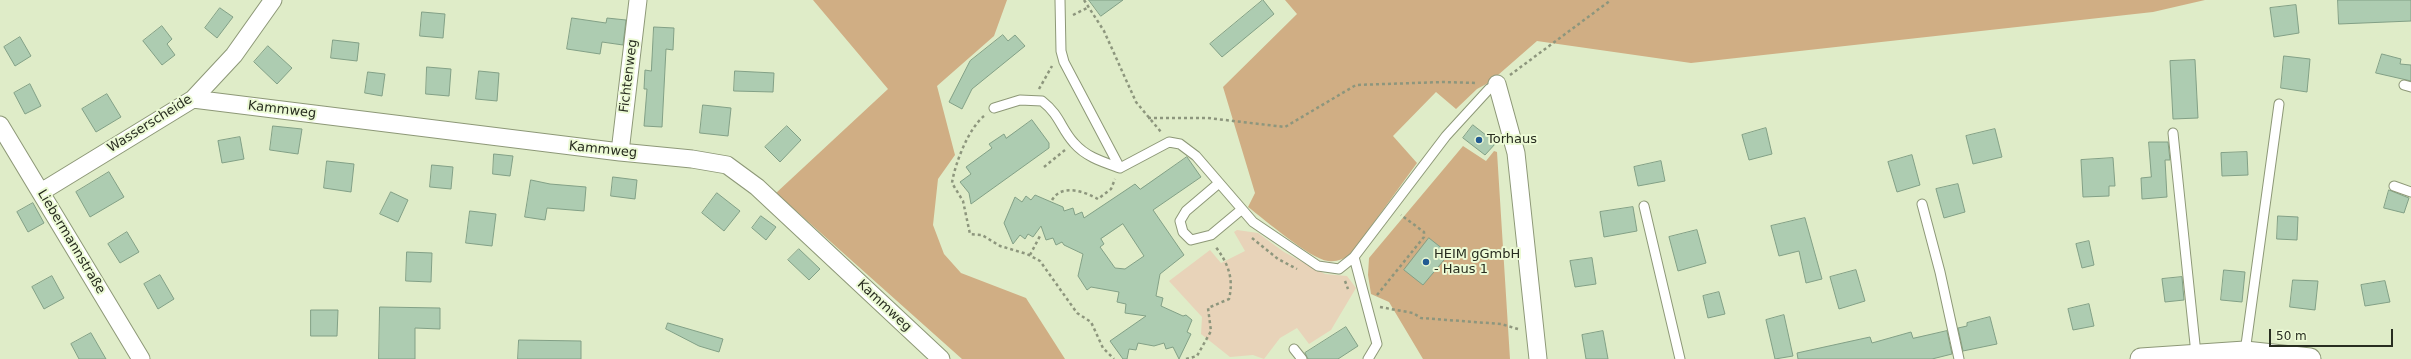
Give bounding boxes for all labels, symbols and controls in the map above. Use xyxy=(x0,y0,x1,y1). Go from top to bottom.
street label: Fichtenweg xyxy=(617,38,641,114)
street label: Wasserscheide xyxy=(105,92,195,156)
street label: Kammweg xyxy=(247,98,317,122)
place label: Torhaus xyxy=(1487,132,1537,148)
marker: Torhaus xyxy=(1474,135,1484,145)
street label: Kammweg xyxy=(568,139,638,161)
street label: Liebermannstraße xyxy=(34,187,108,297)
place label: HEIM gGmbH - Haus 1 xyxy=(1434,247,1520,278)
marker: HEIM gGmbH - Haus 1 xyxy=(1421,257,1431,267)
street label: Kammweg xyxy=(854,277,914,335)
scale bar xyxy=(2271,321,2395,347)
text: 50 m xyxy=(2276,329,2307,343)

